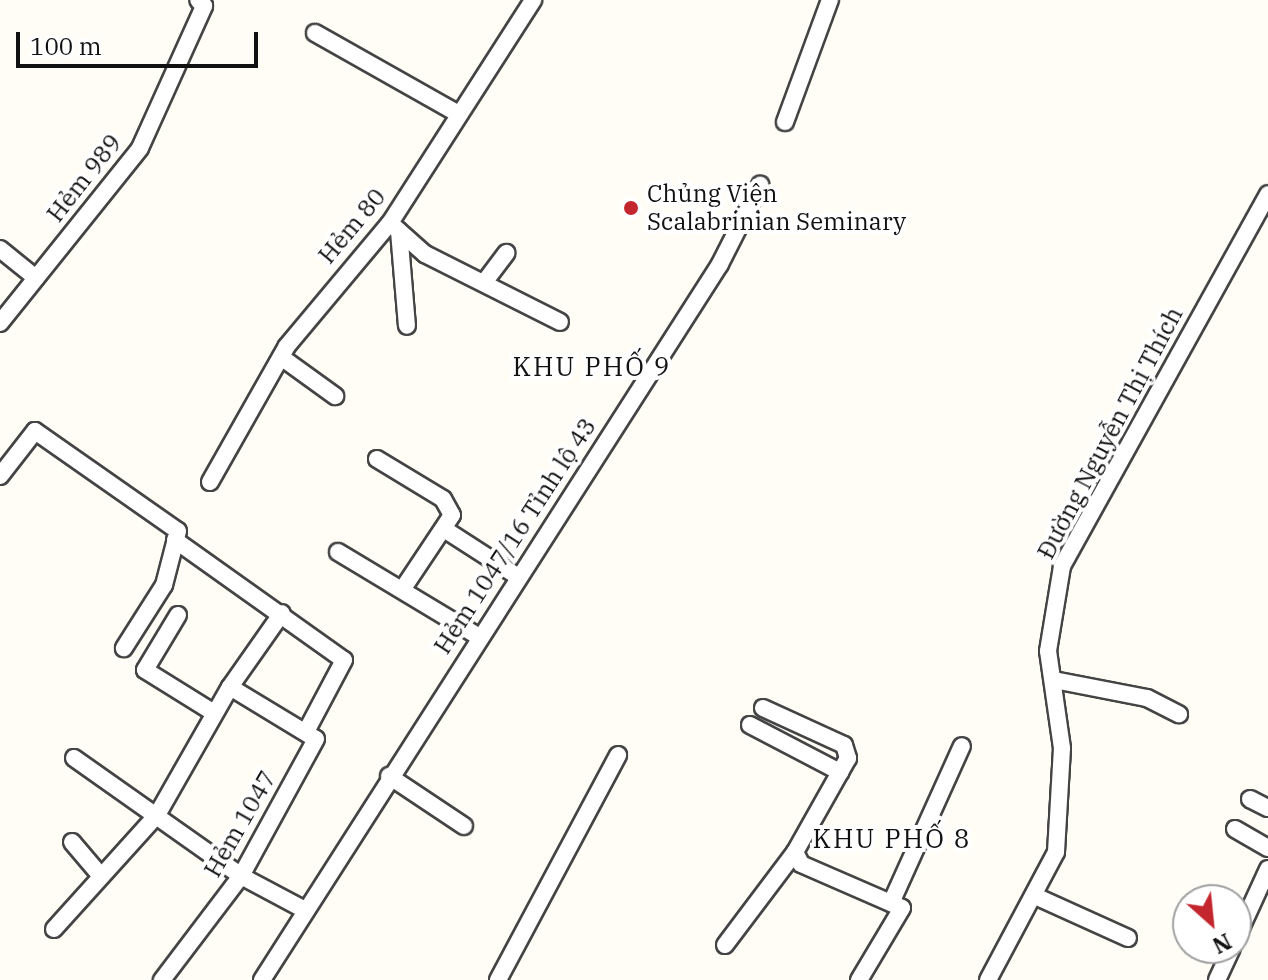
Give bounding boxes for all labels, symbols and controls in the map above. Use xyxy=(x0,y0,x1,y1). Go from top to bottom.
scale bar xyxy=(20,16,262,66)
text: 100 m xyxy=(30,30,102,62)
street label: Hẻm 989 xyxy=(41,128,127,228)
place label: Chủng Viện Scalabrinian Seminary xyxy=(647,180,906,236)
street label: Hẻm 80 xyxy=(312,183,392,269)
marker: Chủng Viện Scalabrinian Seminary xyxy=(622,199,640,217)
street label: Đường Nguyễn Thị Thích xyxy=(1031,302,1189,564)
district label: KHU PHỐ 9 xyxy=(513,351,671,383)
street label: Hẻm 1047/16 Tỉnh lộ 43 xyxy=(428,413,602,659)
street label: Hẻm 1047 xyxy=(198,766,282,882)
district label: KHU PHỐ 8 xyxy=(813,823,971,855)
north arrow xyxy=(1172,884,1252,964)
text: N xyxy=(1208,927,1237,961)

